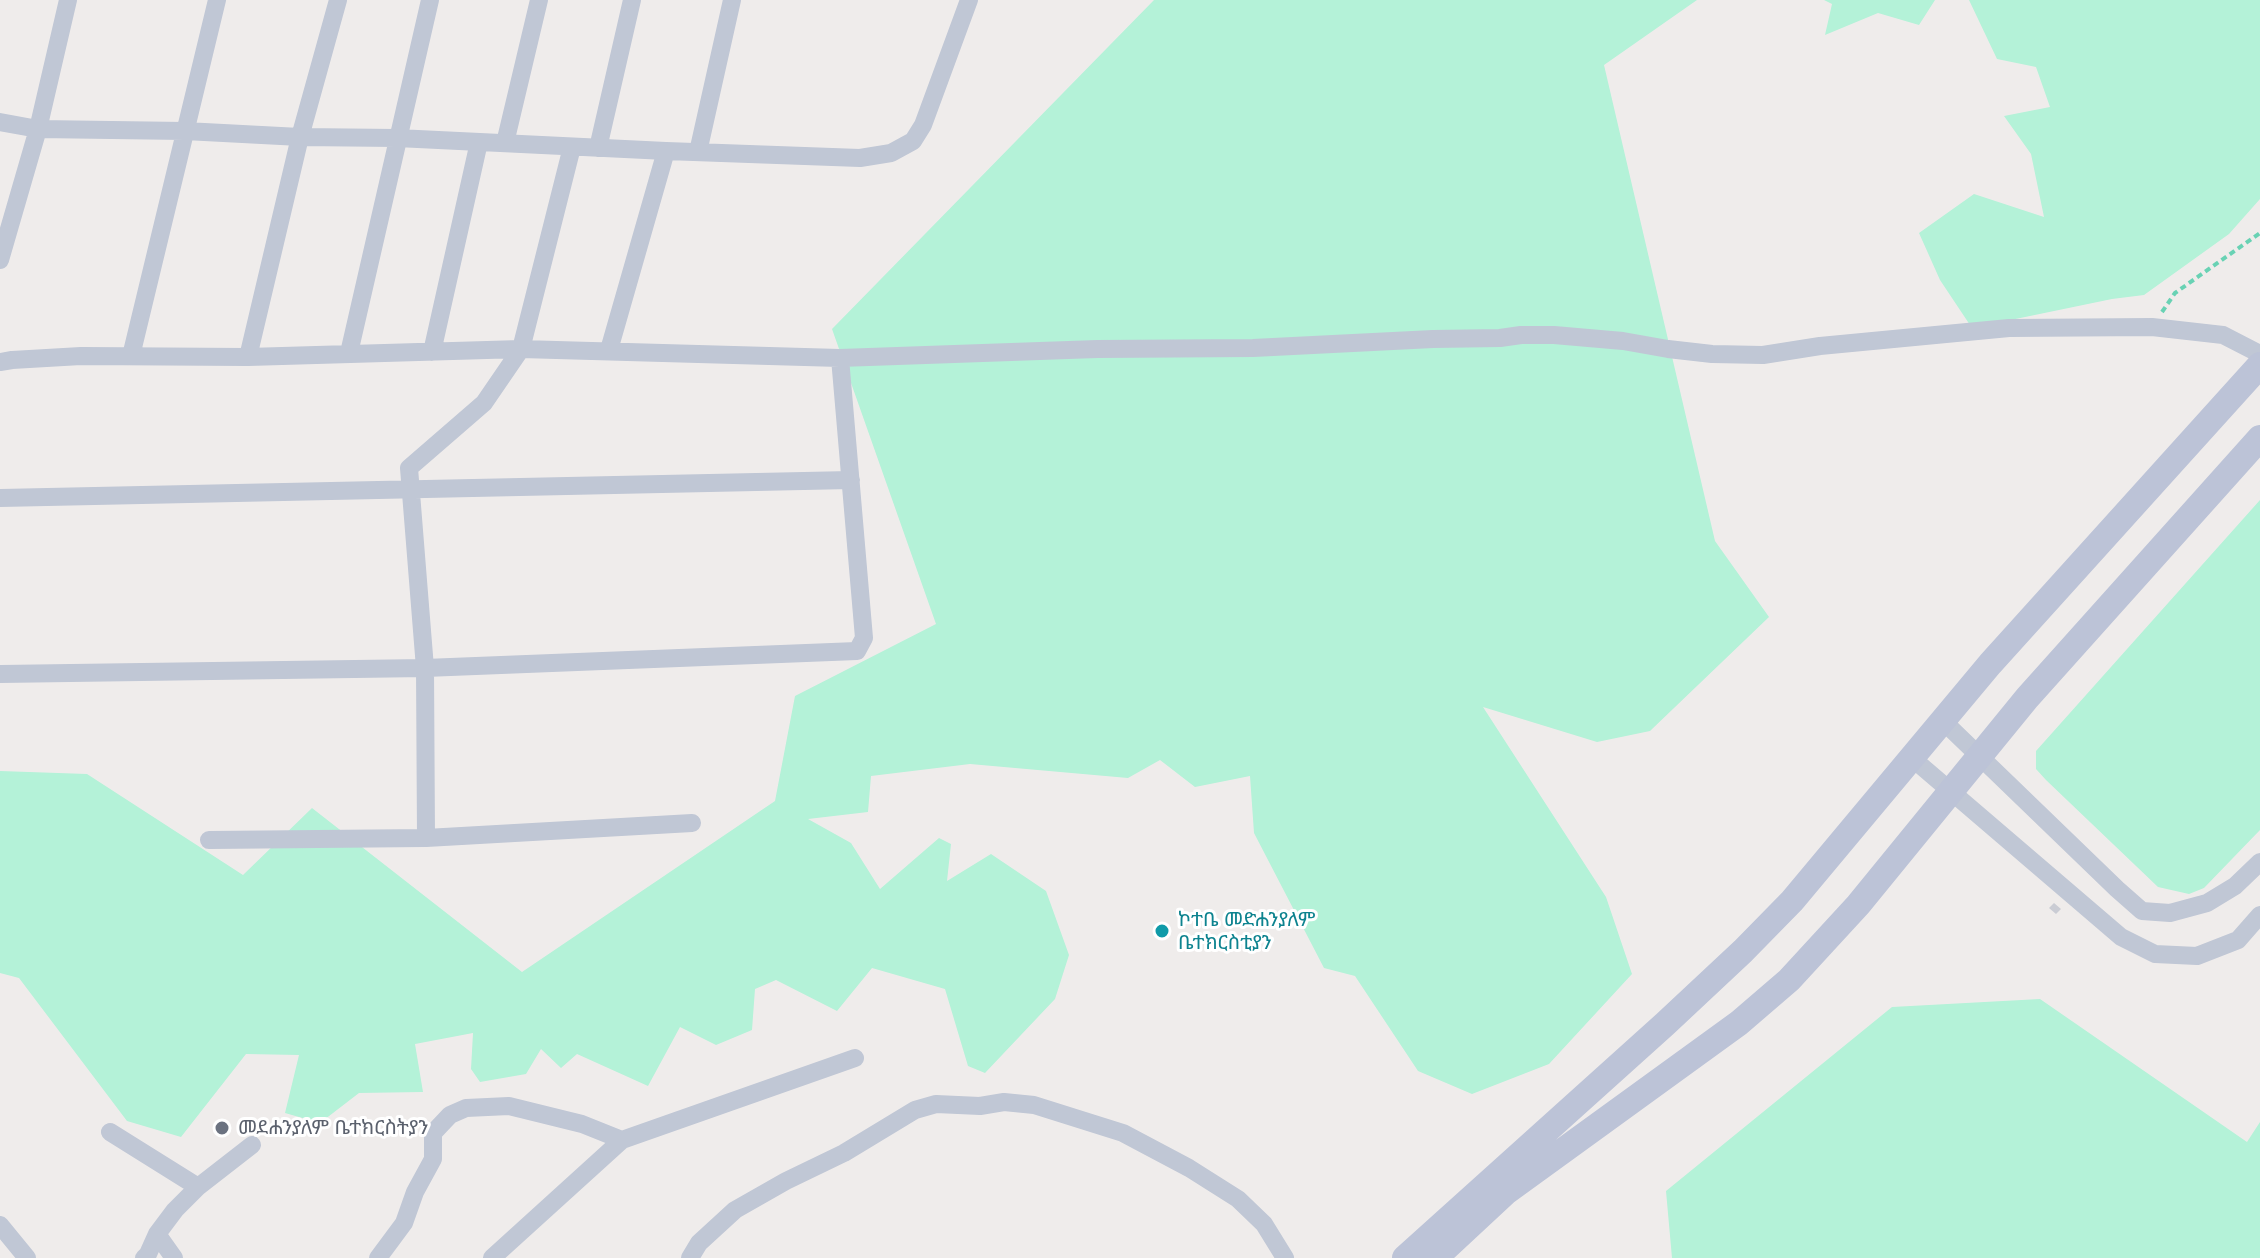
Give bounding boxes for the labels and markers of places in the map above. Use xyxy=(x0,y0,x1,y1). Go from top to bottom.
place label: ኮተቤ መድሐንያለም ቤተክርስቲያን xyxy=(1178,908,1315,955)
marker: ኮተቤ መድሐንያለም ቤተክርስቲያን xyxy=(1153,922,1171,940)
place label: መደሐንያለም ቤተክርስትያን xyxy=(238,1116,428,1140)
marker: መደሐንያለም ቤተክርስትያን xyxy=(213,1119,231,1137)

